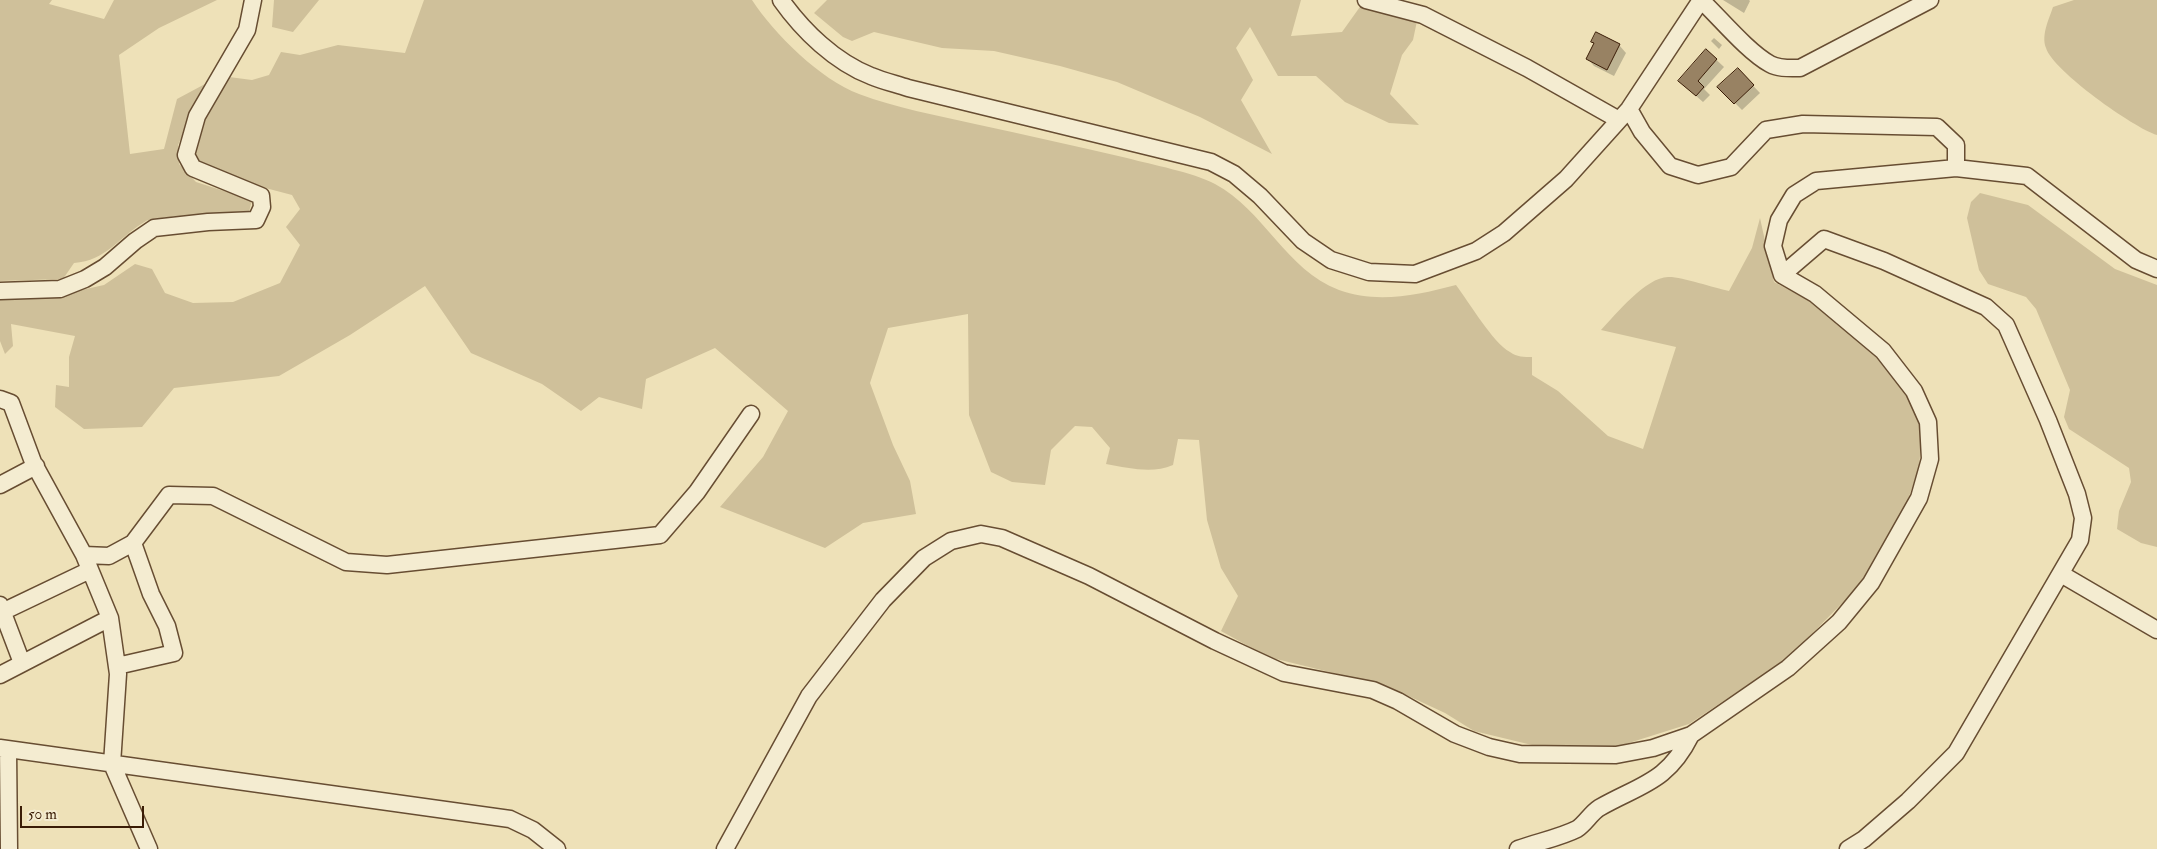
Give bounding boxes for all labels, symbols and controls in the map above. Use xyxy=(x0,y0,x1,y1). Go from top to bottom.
scale bar xyxy=(22,796,146,828)
text: 50 m xyxy=(28,805,57,824)

